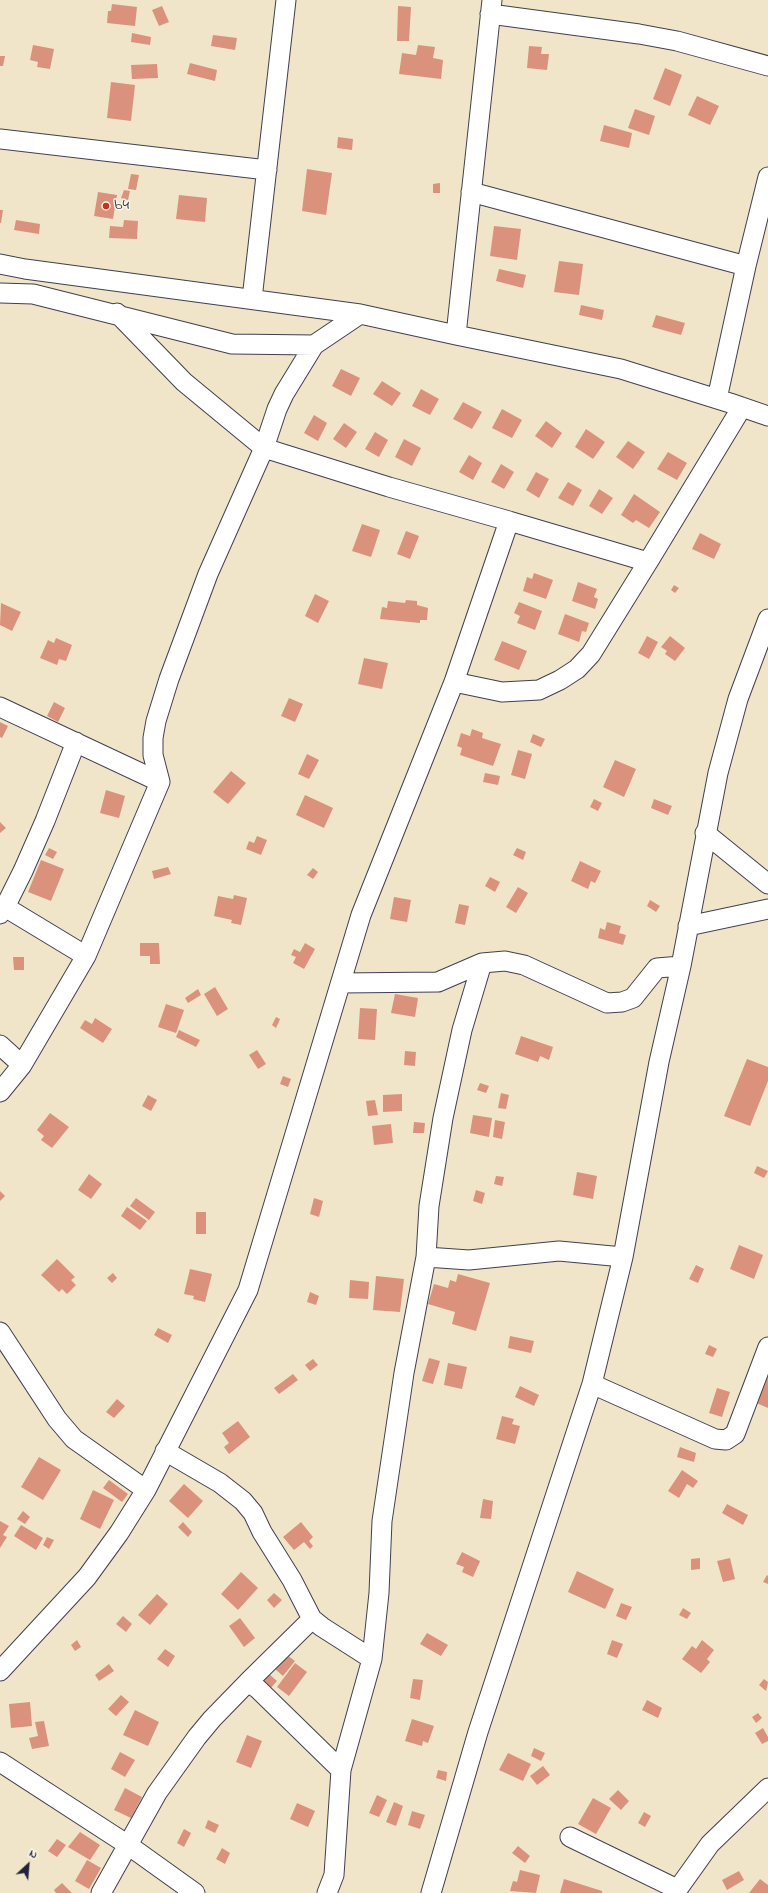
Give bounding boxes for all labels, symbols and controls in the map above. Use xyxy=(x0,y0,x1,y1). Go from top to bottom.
place label: b4 xyxy=(114,196,129,216)
marker: b4 xyxy=(101,201,111,211)
north arrow xyxy=(8,1845,48,1885)
text: N xyxy=(26,1845,40,1863)

